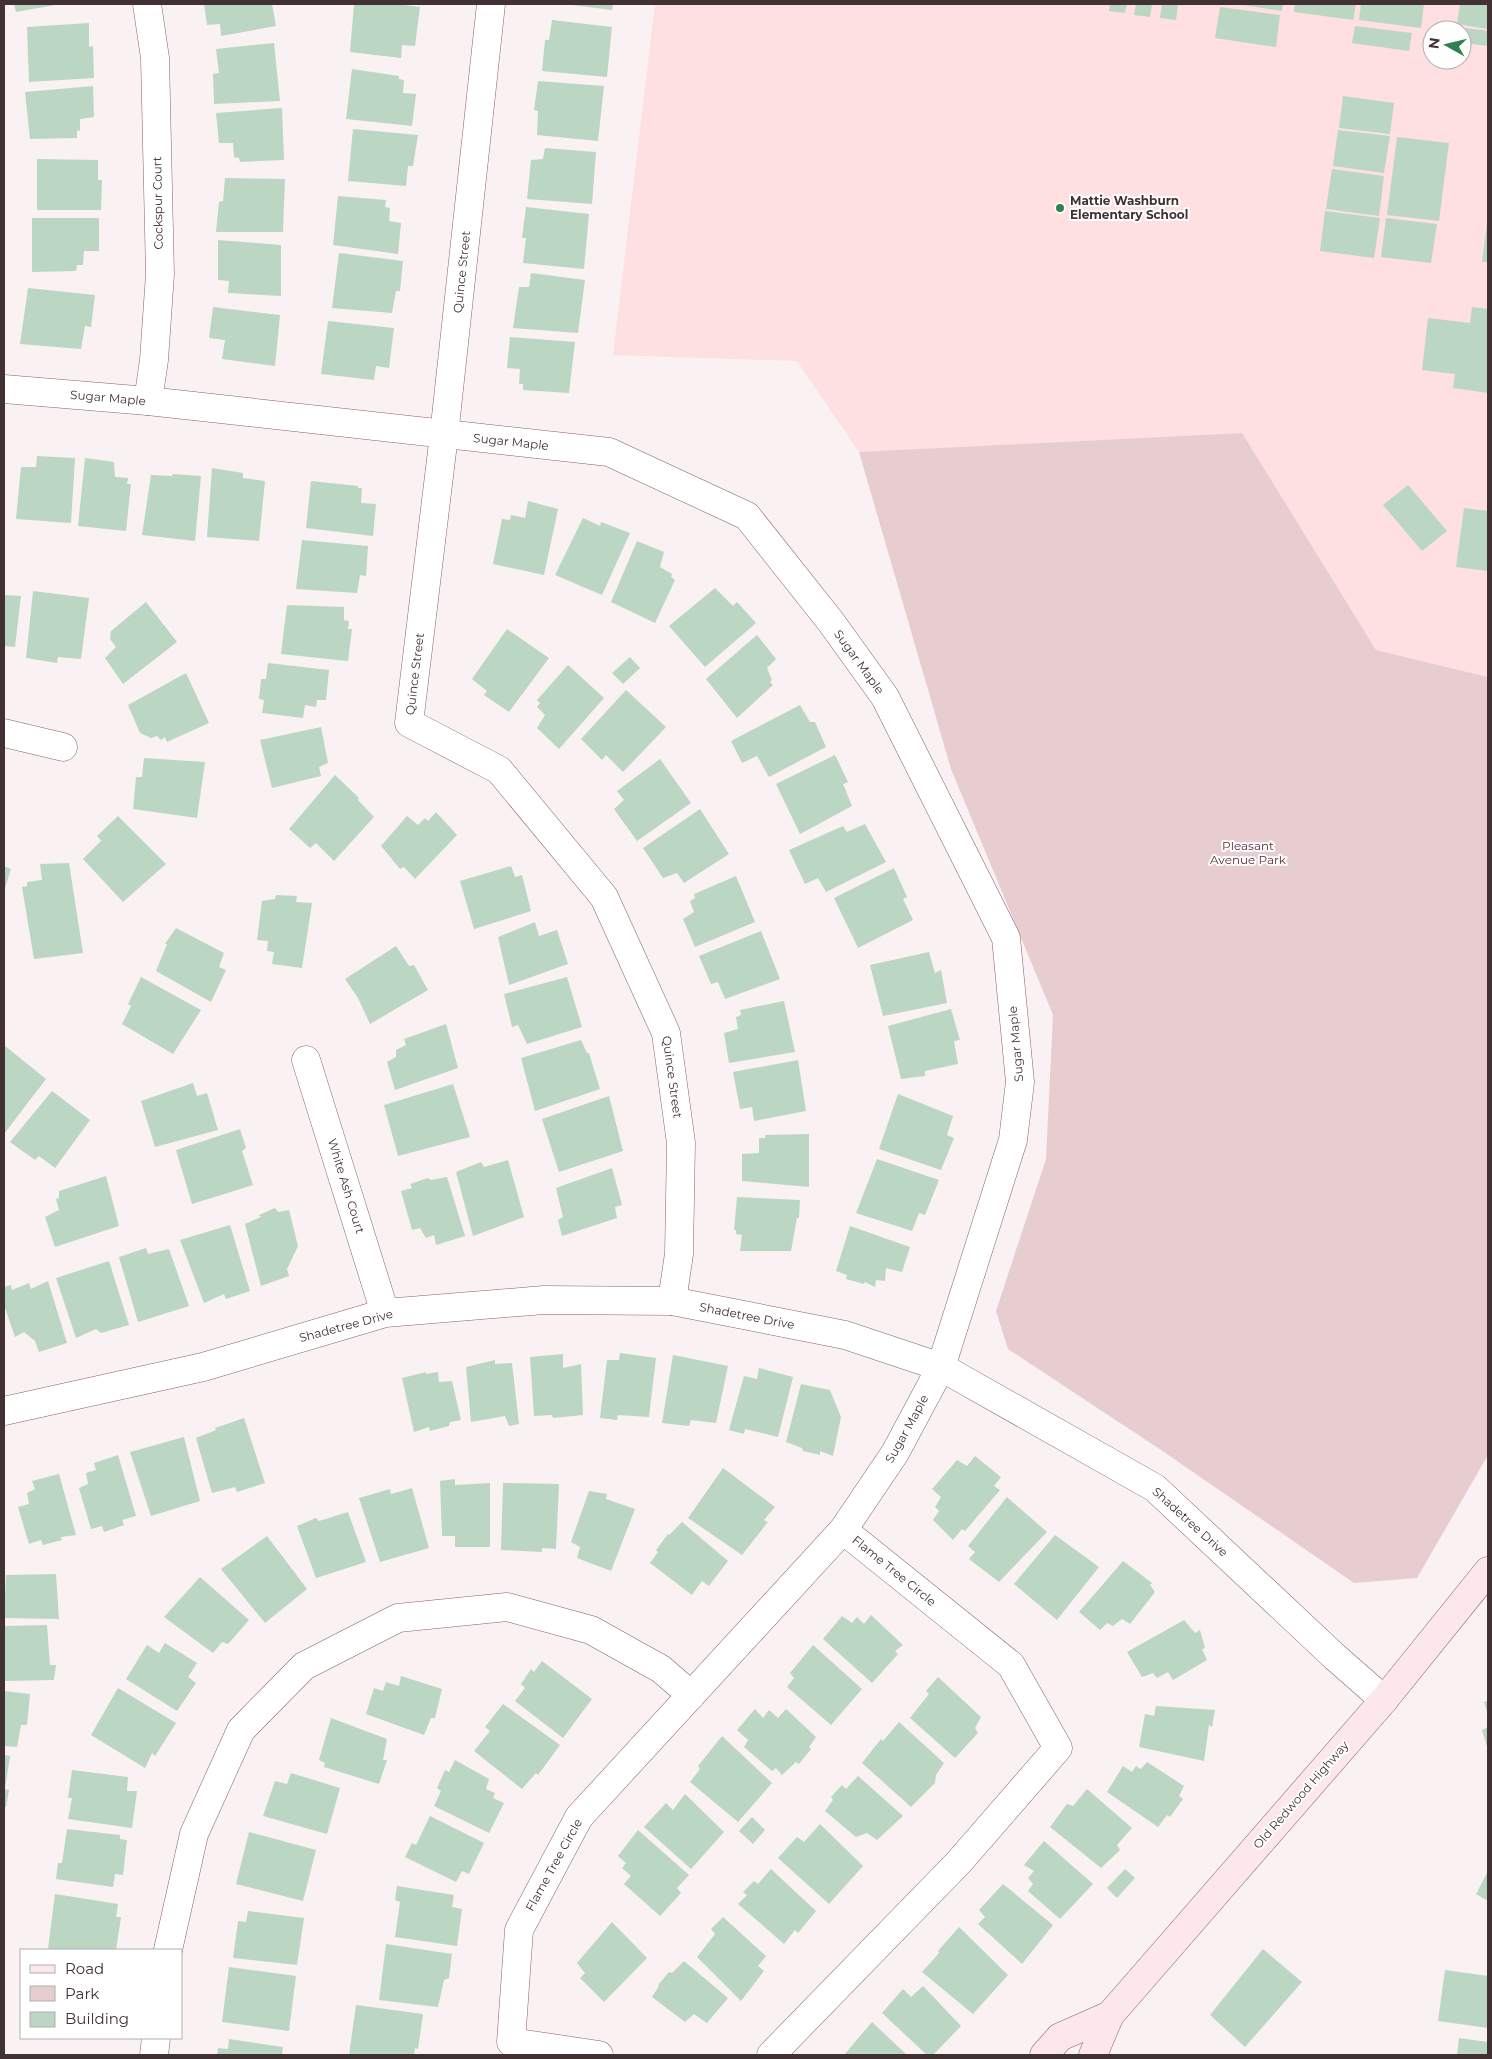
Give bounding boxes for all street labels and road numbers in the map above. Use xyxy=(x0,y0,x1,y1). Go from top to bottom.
street label: Cockspur Court xyxy=(149,156,166,250)
street label: Quince Street xyxy=(450,230,473,314)
street label: Sugar Maple xyxy=(70,387,146,408)
street label: Sugar Maple xyxy=(473,430,550,453)
street label: Sugar Maple xyxy=(831,627,888,697)
street label: Quince Street xyxy=(402,632,427,716)
street label: Sugar Maple xyxy=(1005,1006,1026,1082)
street label: Quince Street xyxy=(659,1035,686,1119)
street label: White Ash Court xyxy=(325,1136,368,1235)
street label: Shadetree Drive xyxy=(698,1299,796,1332)
street label: Shadetree Drive xyxy=(297,1306,394,1345)
street label: Sugar Maple xyxy=(882,1392,932,1466)
street label: Shadetree Drive xyxy=(1149,1484,1231,1560)
street label: Flame Tree Circle xyxy=(849,1532,939,1609)
street label: Old Redwood Highway xyxy=(1250,1737,1352,1852)
street label: Flame Tree Circle xyxy=(522,1816,585,1914)

